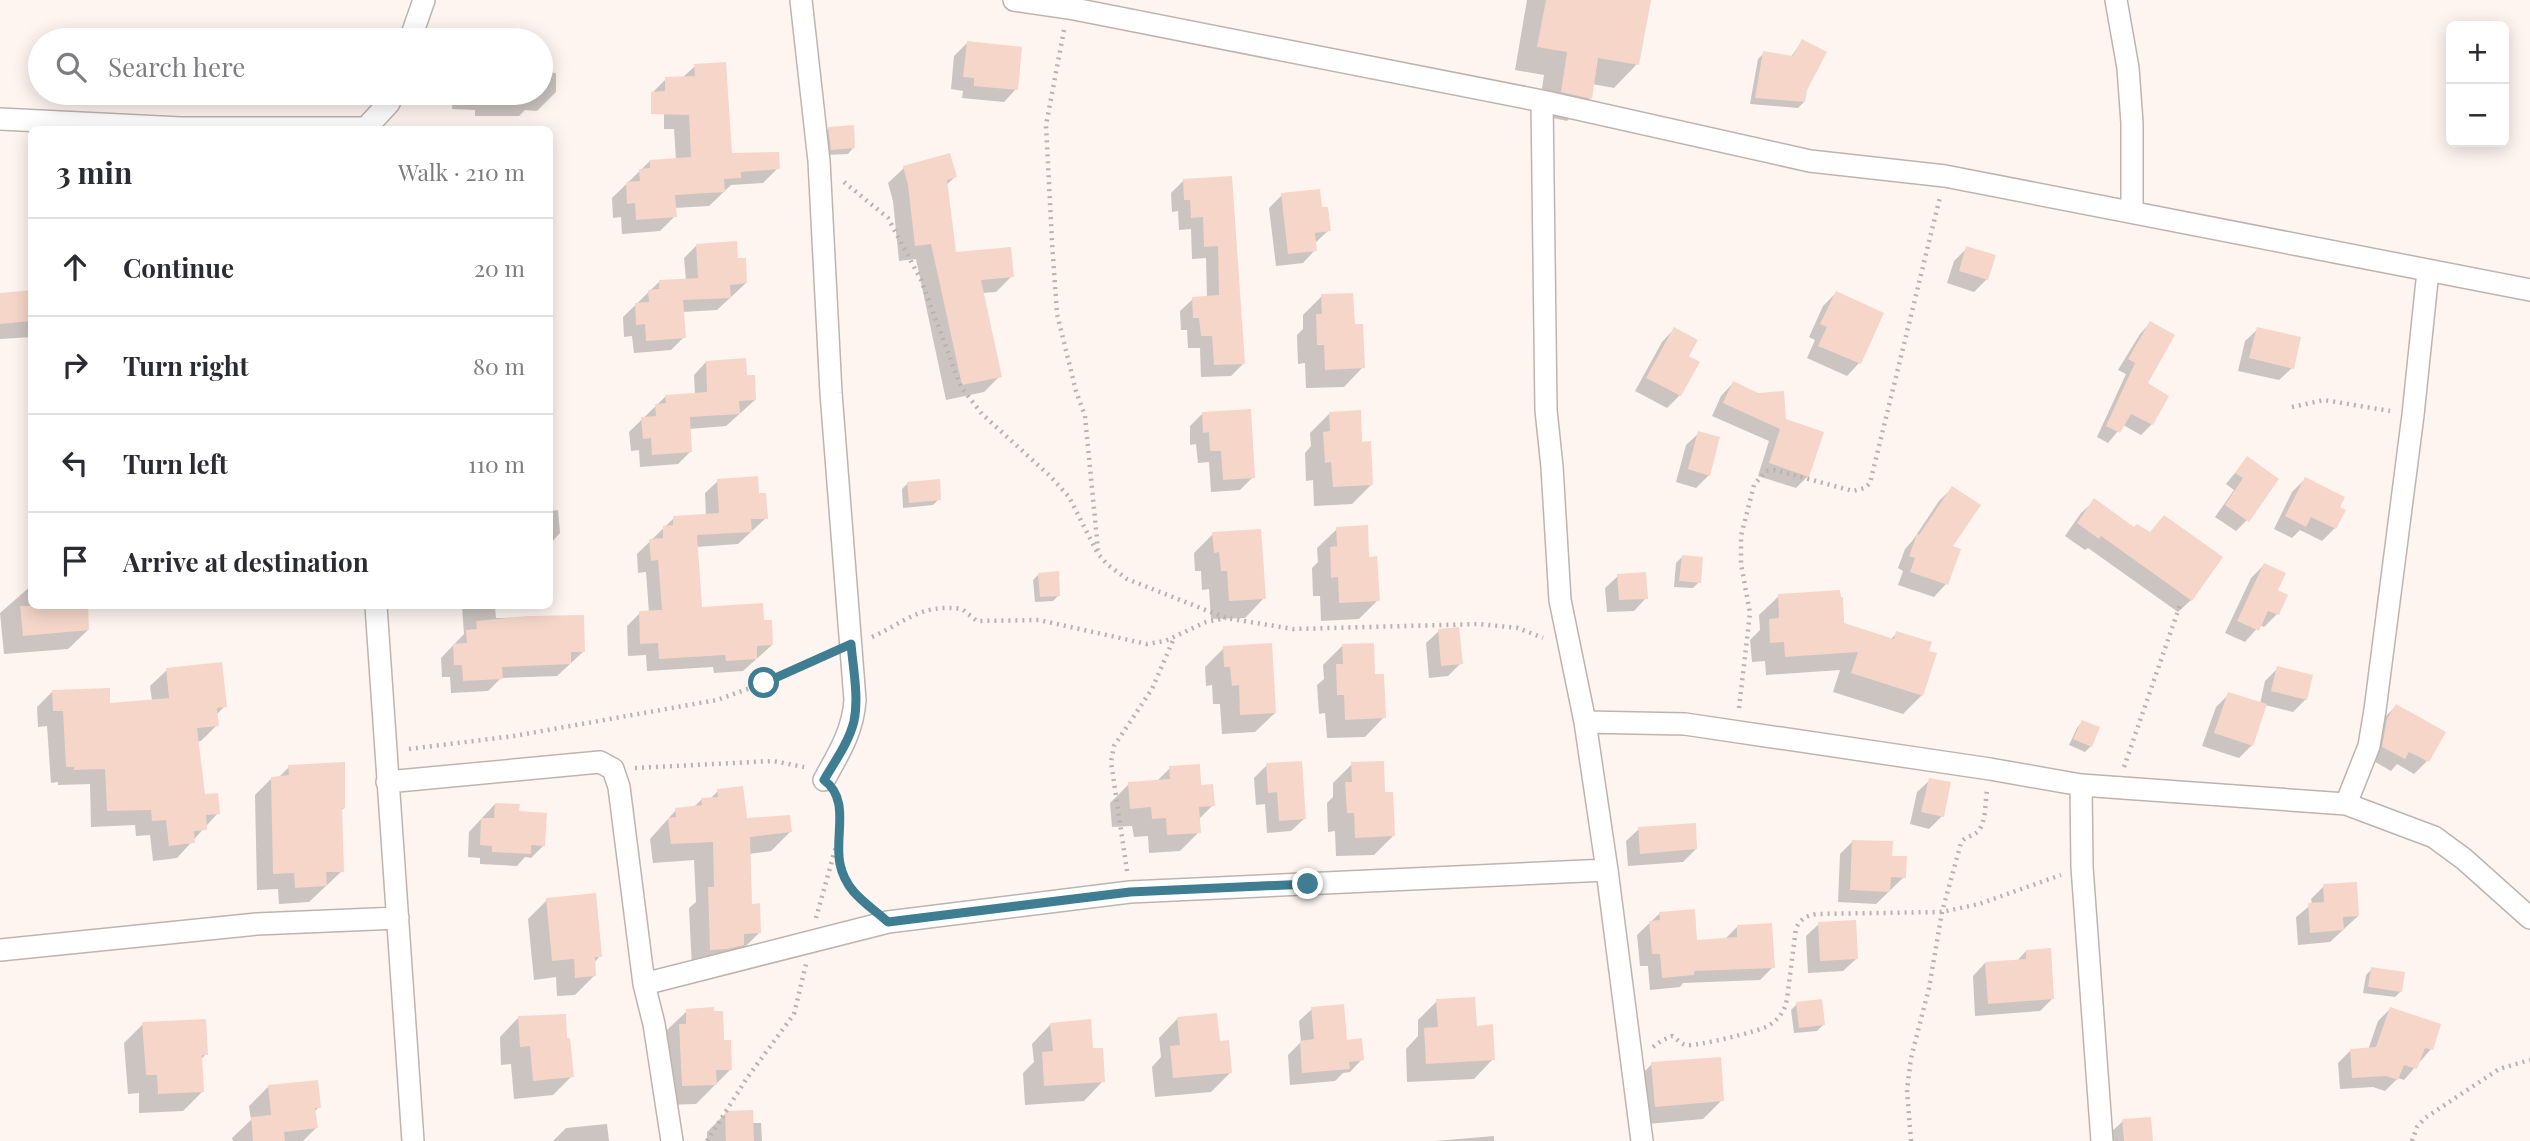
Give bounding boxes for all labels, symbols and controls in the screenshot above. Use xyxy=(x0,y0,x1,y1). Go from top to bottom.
map controls xyxy=(2446,21,2509,147)
button: + xyxy=(2446,21,2509,84)
search box xyxy=(28,28,553,105)
icon: search xyxy=(52,48,90,86)
text: Search here xyxy=(108,49,245,84)
button: − xyxy=(2446,84,2509,147)
text: 3 min xyxy=(56,152,132,192)
text: Walk · 210 m xyxy=(398,156,525,187)
icon: ahead xyxy=(56,248,94,286)
text: Continue xyxy=(123,250,234,285)
text: 20 m xyxy=(474,252,525,283)
icon: right xyxy=(56,346,94,384)
text: Turn right xyxy=(123,348,249,383)
text: 80 m xyxy=(473,350,525,381)
icon: left xyxy=(56,444,94,482)
text: Turn left xyxy=(123,446,228,481)
text: 110 m xyxy=(468,448,525,479)
icon: arrive xyxy=(56,542,94,580)
text: Arrive at destination xyxy=(123,544,369,579)
route start xyxy=(748,667,779,698)
route end xyxy=(1292,868,1323,899)

